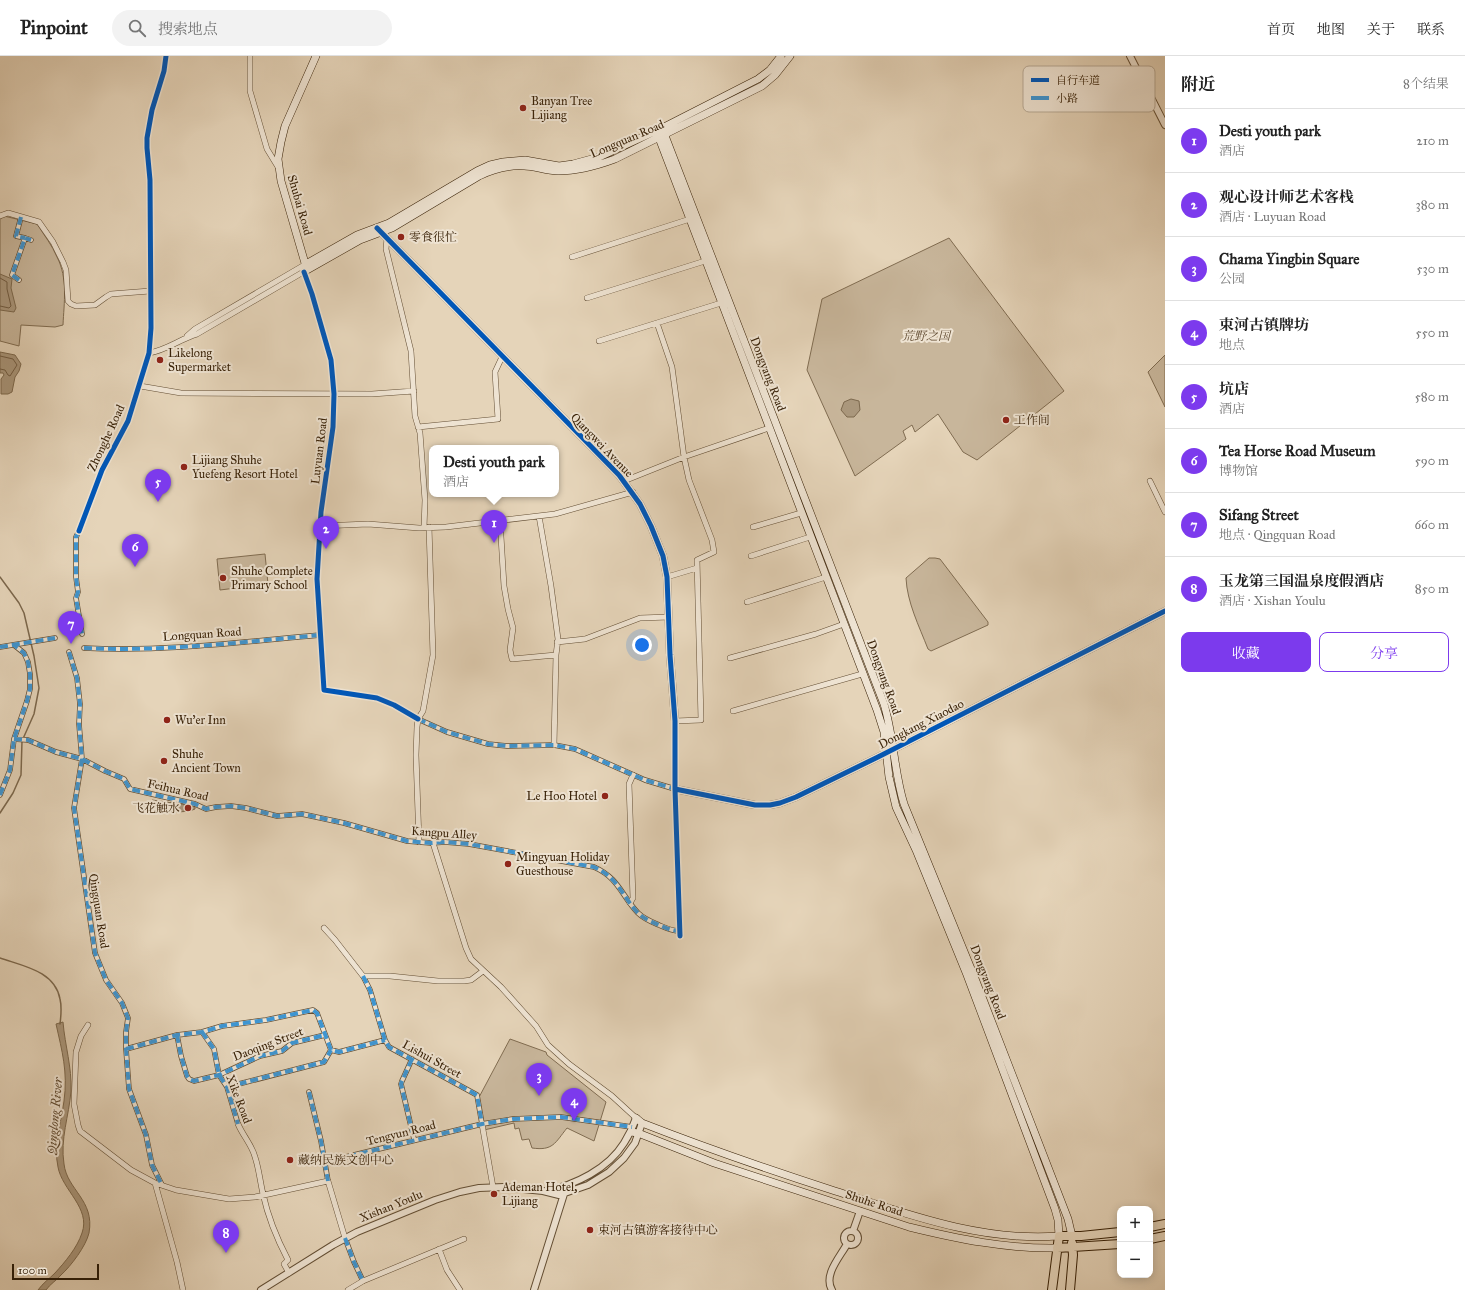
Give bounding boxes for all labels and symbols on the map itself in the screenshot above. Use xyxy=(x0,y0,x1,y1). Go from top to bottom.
legend xyxy=(1023,66,1155,112)
text: 自行车道 xyxy=(1056,74,1100,87)
text: 小路 xyxy=(1056,92,1078,105)
place label: Banyan Tree Lijiang xyxy=(531,94,592,123)
marker: Banyan Tree Lijiang xyxy=(518,103,528,113)
street label: Longquan Road xyxy=(588,117,666,162)
street label: Shubai Road xyxy=(285,173,315,237)
place label: 零食很忙 xyxy=(409,230,457,244)
marker: 零食很忙 xyxy=(396,232,406,242)
park label: 荒野之国 xyxy=(902,329,952,343)
street label: Dongyang Road xyxy=(746,335,789,414)
place label: Likelong Supermarket xyxy=(168,346,232,374)
marker: Likelong Supermarket xyxy=(155,355,165,365)
street label: Zhonghe Road xyxy=(84,402,128,474)
street label: Qiangwei Avenue xyxy=(567,410,636,481)
place label: 工作间 xyxy=(1014,413,1050,427)
marker: 工作间 xyxy=(1001,415,1011,425)
street label: Luyuan Road xyxy=(308,417,330,485)
place label: Lijiang Shuhe Yuefeng Resort Hotel xyxy=(192,453,299,482)
marker: Lijiang Shuhe Yuefeng Resort Hotel xyxy=(179,462,189,472)
pin: 5 xyxy=(145,469,171,502)
pin: 1 xyxy=(481,510,507,543)
pin: 2 xyxy=(313,516,339,549)
pin: 6 xyxy=(122,534,148,567)
place label: Shuhe Complete Primary School xyxy=(231,564,313,592)
marker: Shuhe Complete Primary School xyxy=(218,573,228,583)
pin: 7 xyxy=(58,611,84,644)
street label: Longquan Road xyxy=(162,624,242,645)
your location xyxy=(632,635,652,655)
street label: Dongyang Road xyxy=(863,638,904,717)
street label: Dongkang Xiaodao xyxy=(876,696,967,752)
place label: Wu'er Inn xyxy=(175,713,226,727)
marker: Wu'er Inn xyxy=(162,715,172,725)
place label: Shuhe Ancient Town xyxy=(171,747,241,775)
marker: Shuhe Ancient Town xyxy=(159,756,169,766)
street label: Feihua Road xyxy=(146,776,210,804)
place label: Le Hoo Hotel xyxy=(527,789,598,803)
marker: Le Hoo Hotel xyxy=(600,791,610,801)
place label: 飞花触水 xyxy=(132,801,180,815)
marker: 飞花触水 xyxy=(183,803,193,813)
street label: Kangpu Alley xyxy=(411,824,478,843)
place label: Mingyuan Holiday Guesthouse xyxy=(516,850,610,878)
marker: Mingyuan Holiday Guesthouse xyxy=(503,859,513,869)
street label: Qingquan Road xyxy=(85,873,112,950)
street label: Dongyang Road xyxy=(966,943,1009,1022)
street label: Daoqing Street xyxy=(231,1024,306,1065)
street label: Lishui Street xyxy=(400,1037,465,1081)
pin: 3 xyxy=(526,1063,552,1096)
street label: Xike Road xyxy=(223,1073,255,1125)
water label: Qinglong River xyxy=(44,1076,66,1156)
pin: 4 xyxy=(561,1088,587,1121)
street label: Tengyun Road xyxy=(365,1118,437,1149)
place label: 藏纳民族文创中心 xyxy=(298,1153,394,1167)
marker: 藏纳民族文创中心 xyxy=(285,1155,295,1165)
place label: Ademan Hotel, Lijiang xyxy=(501,1180,577,1209)
street label: Xishan Youlu xyxy=(357,1187,425,1225)
street label: Shuhe Road xyxy=(843,1187,905,1219)
marker: Ademan Hotel, Lijiang xyxy=(489,1189,499,1199)
pin: 8 xyxy=(213,1220,239,1253)
place label: 束河古镇游客接待中心 xyxy=(598,1223,718,1237)
marker: 束河古镇游客接待中心 xyxy=(585,1225,595,1235)
scale bar xyxy=(12,1262,99,1281)

